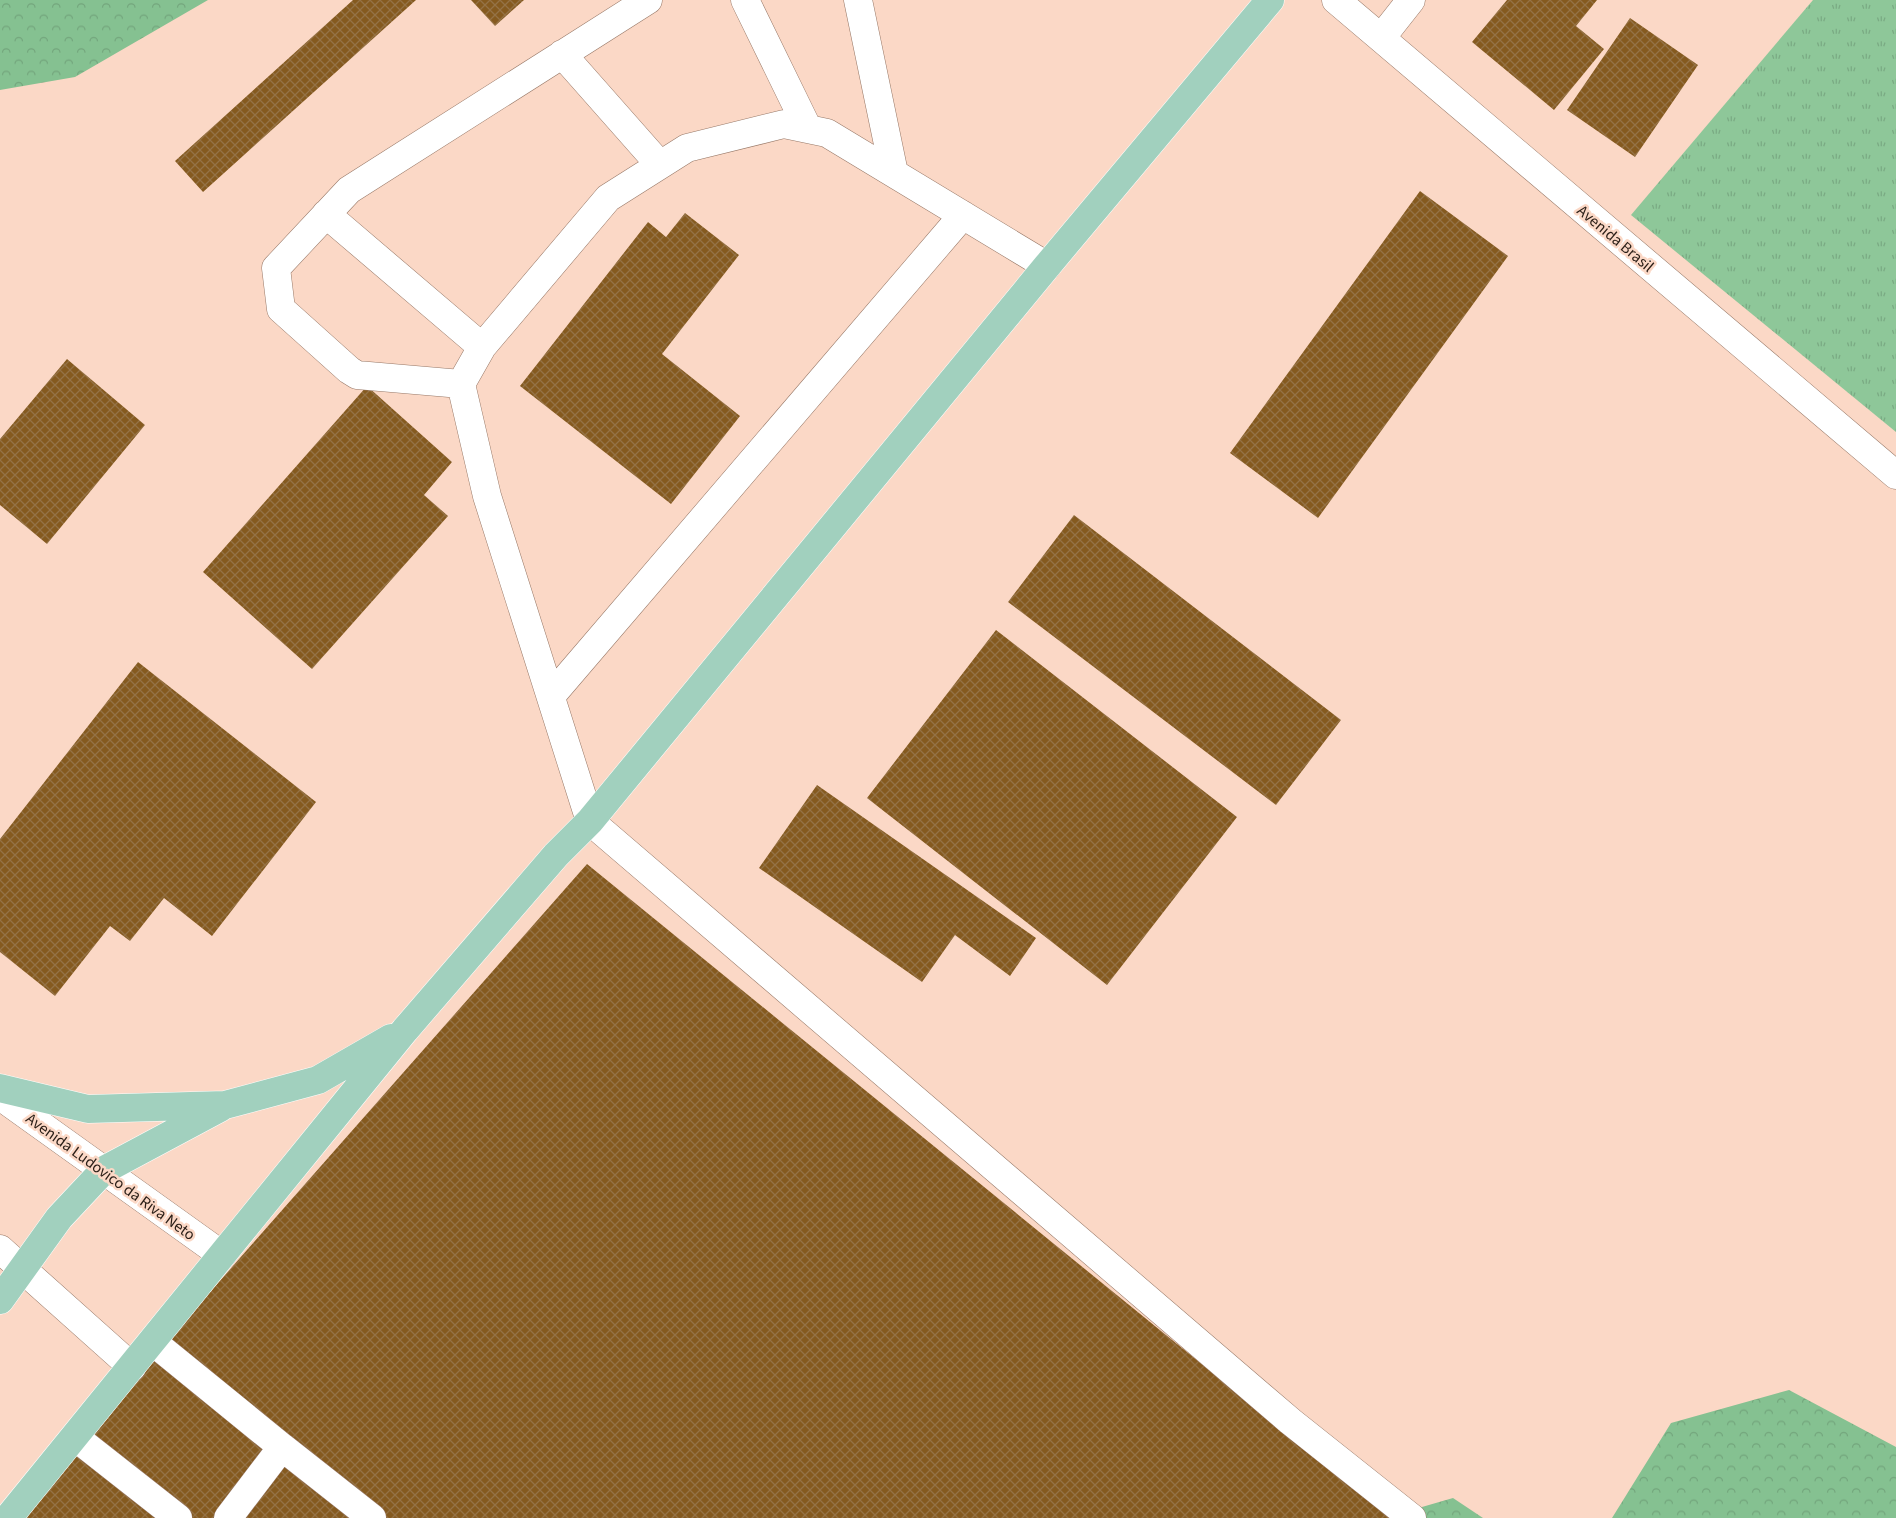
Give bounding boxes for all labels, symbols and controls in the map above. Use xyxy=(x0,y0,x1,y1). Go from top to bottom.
street label: Avenida Brasil xyxy=(1572,200,1658,277)
street label: Avenida Ludovico da Riva Neto xyxy=(21,1108,200,1246)

